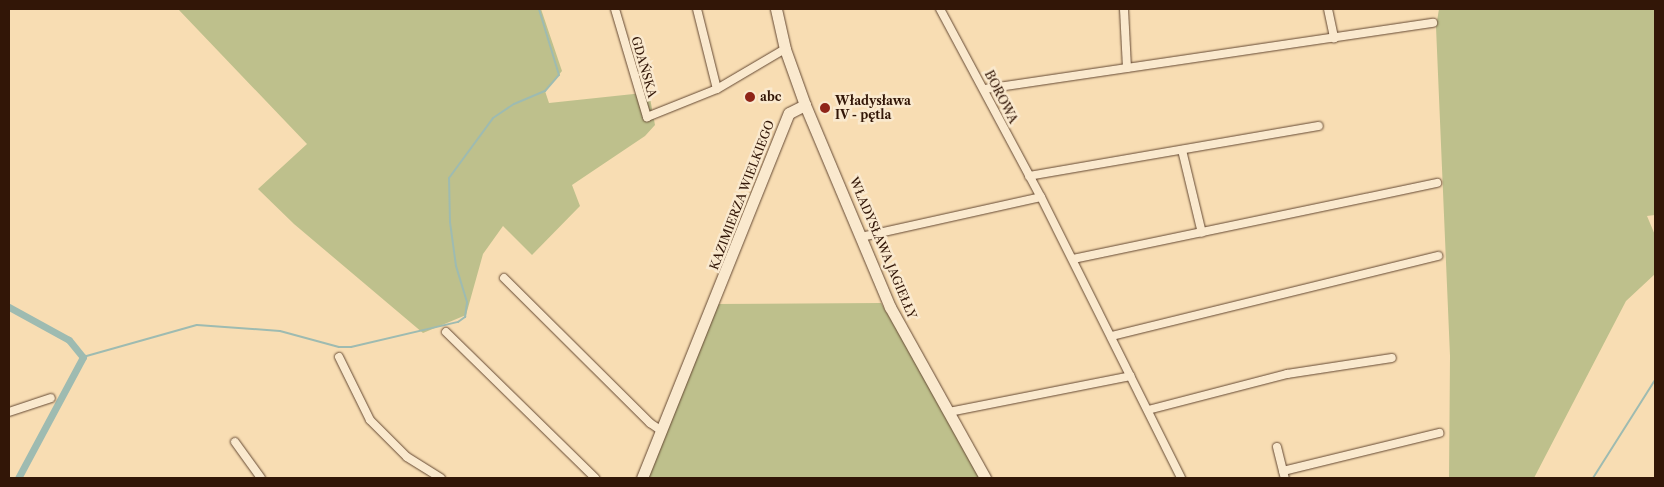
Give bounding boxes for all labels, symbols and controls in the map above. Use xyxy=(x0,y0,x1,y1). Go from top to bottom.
street label: GDAŃSKA xyxy=(628,35,660,99)
street label: BOROWA xyxy=(982,68,1020,126)
place label: abc xyxy=(760,90,781,104)
marker: abc xyxy=(744,91,756,103)
place label: Władysława IV - pętla xyxy=(835,94,911,122)
marker: Władysława IV - pętla xyxy=(819,102,831,114)
street label: KAZIMIERZA WIELKIEGO xyxy=(707,118,777,272)
street label: WŁADYSŁAWA JAGIEŁŁY xyxy=(846,175,920,321)

